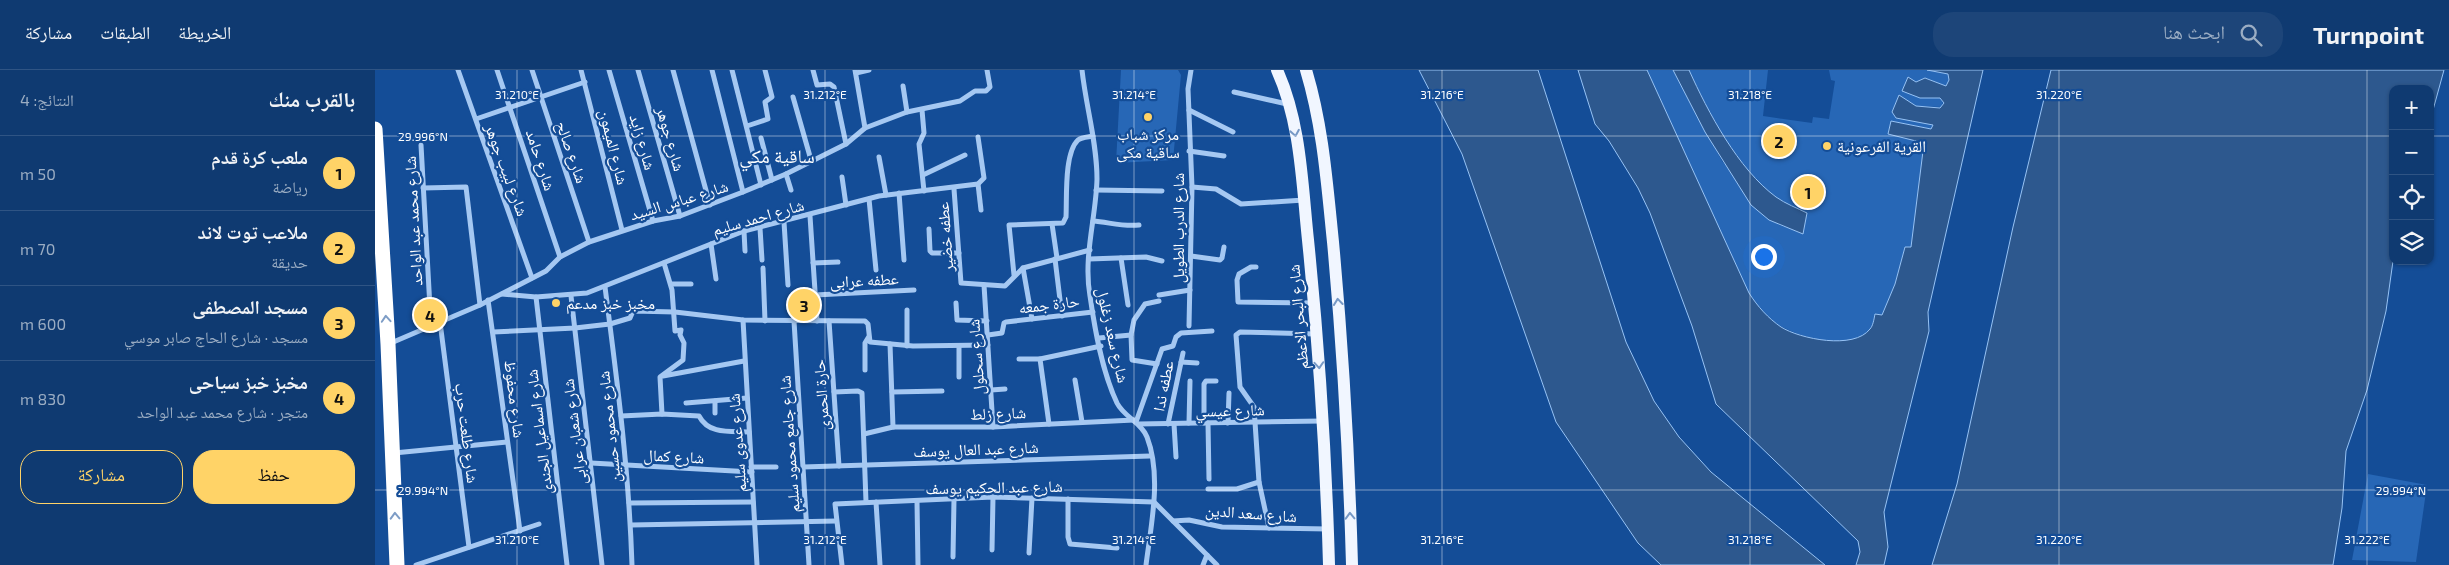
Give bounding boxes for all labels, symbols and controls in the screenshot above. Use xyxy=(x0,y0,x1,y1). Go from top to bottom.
search box xyxy=(1933,12,2283,57)
text: ابحث هنا xyxy=(2163,20,2225,43)
text: Turnpoint xyxy=(2313,20,2424,49)
text: مشاركة xyxy=(25,21,72,43)
text: الطبقات xyxy=(100,21,150,43)
text: الخريطة xyxy=(178,21,231,43)
icon: search xyxy=(2237,21,2265,49)
map controls xyxy=(2389,85,2434,265)
button: + xyxy=(2389,85,2434,130)
text: بالقرب منك xyxy=(269,86,355,111)
text: 31.210°E xyxy=(495,87,539,101)
text: 31.212°E xyxy=(803,87,847,101)
text: 31.214°E xyxy=(1112,87,1156,101)
text: 31.216°E xyxy=(1420,87,1464,101)
text: 31.218°E xyxy=(1728,87,1772,101)
text: 31.220°E xyxy=(2036,87,2082,101)
text: النتائج: 4 xyxy=(20,90,74,109)
street label: شارع جوهر xyxy=(651,103,690,174)
street label: شارع الميمون xyxy=(594,107,633,187)
marker: مركز شباب ساقية مكى xyxy=(1142,111,1154,123)
street label: شارع زايد xyxy=(625,112,660,172)
street label: شارع صالح xyxy=(551,118,592,186)
street label: شارع لبيب جوهر xyxy=(480,120,533,219)
pin: 2 xyxy=(1763,122,1795,160)
place label: مركز شباب ساقية مكى xyxy=(1116,124,1180,163)
street label: شارع حامد xyxy=(521,127,560,193)
text: 29.996°N xyxy=(398,129,448,143)
one-way arrow xyxy=(1290,129,1300,138)
button: − xyxy=(2389,130,2434,175)
place label: القرية الفرعونية xyxy=(1837,136,1926,156)
marker: القرية الفرعونية xyxy=(1821,140,1833,152)
district label: ساقية مكي xyxy=(739,144,815,172)
text: ملعب كرة قدم xyxy=(211,145,308,168)
street label: شارع محمد عبد الواحد xyxy=(400,156,427,286)
text: 50 m xyxy=(20,164,56,183)
text: 1 xyxy=(336,164,342,183)
street label: شارع الدرب الطويل xyxy=(1168,173,1189,283)
pin: 1 xyxy=(1792,173,1824,211)
button: locate xyxy=(2389,175,2434,220)
street label: شارع عباس السيد xyxy=(627,176,731,225)
text: رياضة xyxy=(272,177,308,196)
street label: شارع احمد سليم xyxy=(710,194,806,241)
street label: عطفه خضير xyxy=(933,201,957,274)
text: ملاعب توت لاند xyxy=(198,220,308,243)
button: layers xyxy=(2389,220,2434,265)
text: 70 m xyxy=(20,239,55,258)
text: 2 xyxy=(334,239,344,258)
your location xyxy=(1751,244,1777,270)
text: حديقة xyxy=(271,252,308,271)
street label: شارع البحر الاعظم xyxy=(1283,264,1314,370)
street label: عطفه عرابى xyxy=(829,268,899,293)
street label: شارع سعد زغلول xyxy=(1091,285,1134,385)
pin: 3 xyxy=(788,286,820,324)
street label: حارة جمعه xyxy=(1017,290,1081,318)
place label: مخبز خبز مدعم xyxy=(566,293,655,314)
text: مسجد المصطفى xyxy=(192,295,308,318)
pin: 4 xyxy=(414,296,446,334)
marker: مخبز خبز مدعم xyxy=(550,297,562,309)
one-way arrow xyxy=(1333,297,1344,305)
text: 600 m xyxy=(20,314,66,333)
text: 3 xyxy=(334,314,344,333)
one-way arrow xyxy=(381,315,392,323)
street label: شارع سحلول xyxy=(963,318,990,396)
text: مسجد · شارع الحاج صابر موسي xyxy=(124,327,308,346)
street label: شارع محفوظ xyxy=(499,359,530,439)
street label: حارة الحمرى xyxy=(809,359,834,431)
street label: عطفه ندا xyxy=(1148,359,1177,413)
one-way arrow xyxy=(1313,361,1324,369)
street label: شارع اسماعيل الجندى xyxy=(521,368,558,496)
text: مخبز خبز سياحى xyxy=(189,370,308,393)
street label: شارع محمود حسين xyxy=(593,370,626,484)
street label: شارع جامع محمود سليم xyxy=(774,375,805,513)
street label: شارع شعبان عرابى xyxy=(558,378,591,486)
street label: شارع طلعت حرب xyxy=(450,382,483,484)
text: 830 m xyxy=(20,389,66,408)
text: 4 xyxy=(334,389,344,408)
street label: شارع عدوى سليم xyxy=(724,393,751,493)
street label: شارع عيسي xyxy=(1195,399,1265,424)
text: متجر · شارع محمد عبد الواحد xyxy=(137,402,308,421)
street label: شارع زلط xyxy=(970,402,1026,425)
street label: شارع عبد العال يوسف xyxy=(913,437,1039,462)
street label: شارع كمال xyxy=(643,444,705,469)
button: مشاركة xyxy=(20,450,183,504)
button: حفظ xyxy=(193,450,355,504)
street label: شارع عبد الحكيم يوسف xyxy=(925,476,1063,499)
text: 29.994°N xyxy=(398,483,448,497)
text: 29.994°N xyxy=(2376,483,2426,497)
street label: شارع سعد الدين xyxy=(1204,500,1298,527)
one-way arrow xyxy=(390,512,401,520)
one-way arrow xyxy=(1345,512,1356,520)
text: 31.210°E xyxy=(495,532,539,546)
text: 31.212°E xyxy=(803,532,847,546)
text: 31.214°E xyxy=(1112,532,1156,546)
text: 31.216°E xyxy=(1420,532,1464,546)
text: 31.218°E xyxy=(1728,532,1772,546)
text: 31.220°E xyxy=(2036,532,2082,546)
text: 31.222°E xyxy=(2344,532,2390,546)

